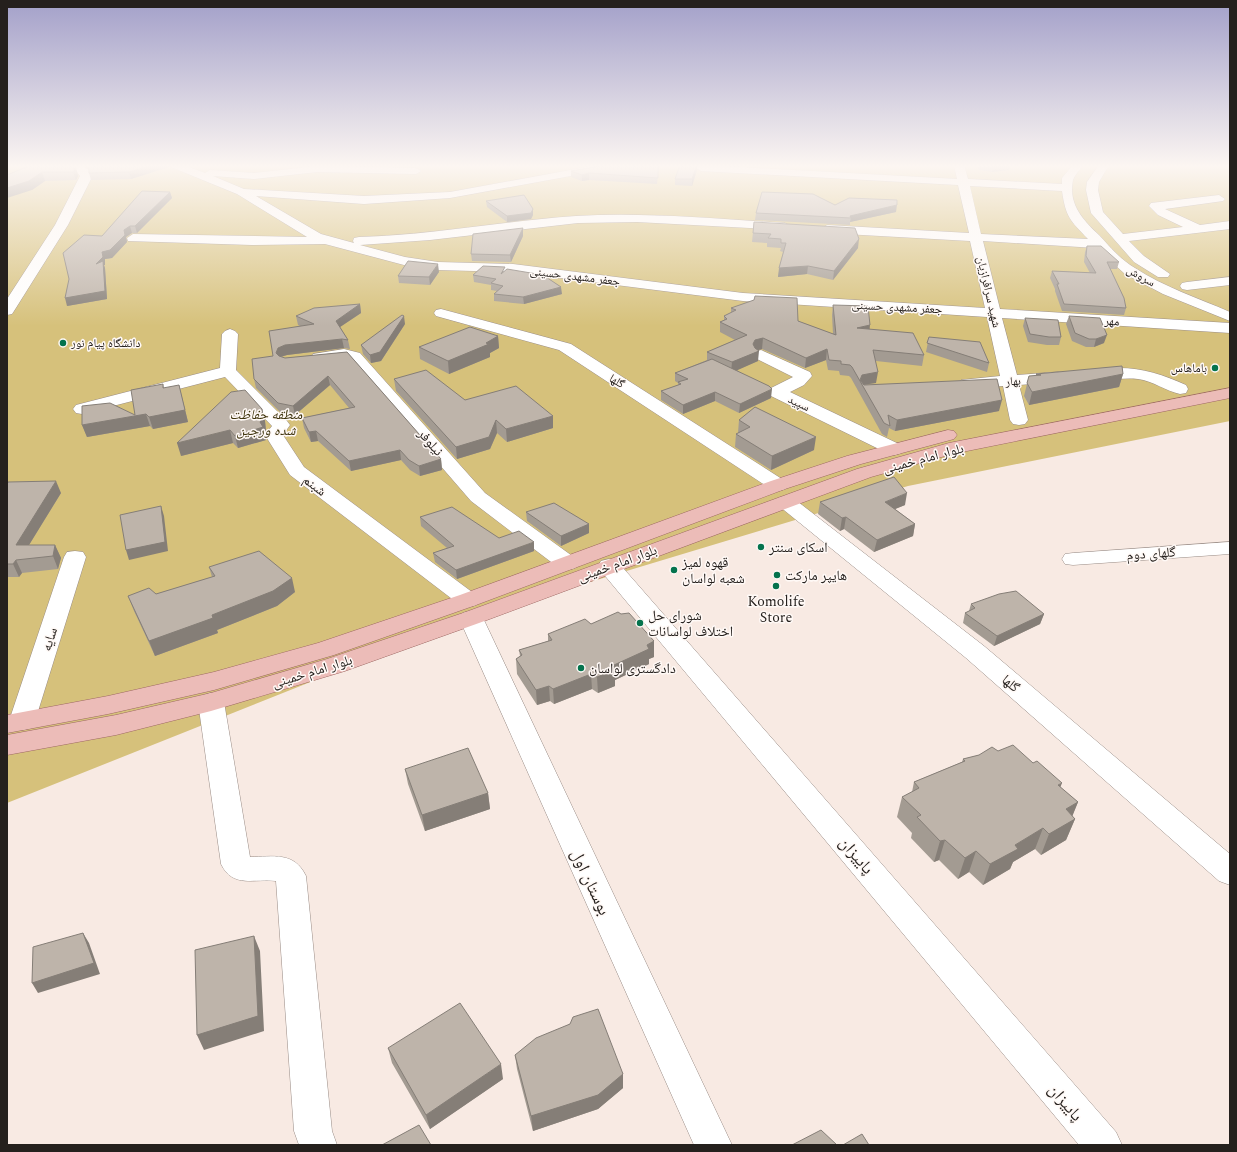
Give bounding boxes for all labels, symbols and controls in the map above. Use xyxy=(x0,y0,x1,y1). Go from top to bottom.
street label: شهید سرافرازیان xyxy=(971,255,1006,330)
street label: سروش xyxy=(1123,261,1159,292)
street label: جعفر مشهدی حسینی xyxy=(529,262,622,292)
street label: جعفر مشهدی حسینی xyxy=(851,296,943,319)
street label: مهر xyxy=(1103,311,1120,331)
place label: دانشگاه پیام نور xyxy=(70,334,140,353)
marker: دانشگاه پیام نور xyxy=(58,338,68,348)
place label: باماهاس xyxy=(1171,359,1207,378)
marker: باماهاس xyxy=(1210,363,1220,373)
street label: گلها xyxy=(605,369,628,394)
street label: بهار xyxy=(1004,371,1021,392)
street label: سپید xyxy=(785,390,813,417)
park label: منطقه حفاظت شده ورجین xyxy=(230,404,303,441)
street label: نیلوفر xyxy=(412,423,449,461)
street label: بلوار امام خمینی xyxy=(880,438,966,479)
street label: شبنم xyxy=(298,470,331,501)
place label: اسکای سنتر xyxy=(768,537,828,558)
street label: بلوار امام خمینی xyxy=(575,539,660,588)
street label: گلهای دوم xyxy=(1126,541,1177,566)
marker: اسکای سنتر xyxy=(756,542,766,552)
place label: قهوه لمیز شعبه لواسان xyxy=(681,552,745,589)
marker: قهوه لمیز شعبه لواسان xyxy=(669,565,679,575)
place label: هایپر مارکت xyxy=(785,565,847,586)
marker: هایپر مارکت xyxy=(772,570,782,580)
marker: Komolife Store xyxy=(771,581,781,591)
place label: Komolife Store xyxy=(747,591,805,628)
place label: شورای حل اختلاف لواسانات xyxy=(648,605,733,642)
marker: شورای حل اختلاف لواسانات xyxy=(635,618,645,628)
street label: سایه xyxy=(36,625,63,654)
street label: بلوار امام خمینی xyxy=(269,649,355,694)
place label: دادگستری لواسان xyxy=(589,658,676,679)
marker: دادگستری لواسان xyxy=(576,663,586,673)
street label: گلها xyxy=(997,670,1025,697)
street label: پاییزان xyxy=(832,831,880,880)
street label: بوستان اول xyxy=(563,845,617,920)
street label: پاییزان xyxy=(1041,1078,1089,1127)

